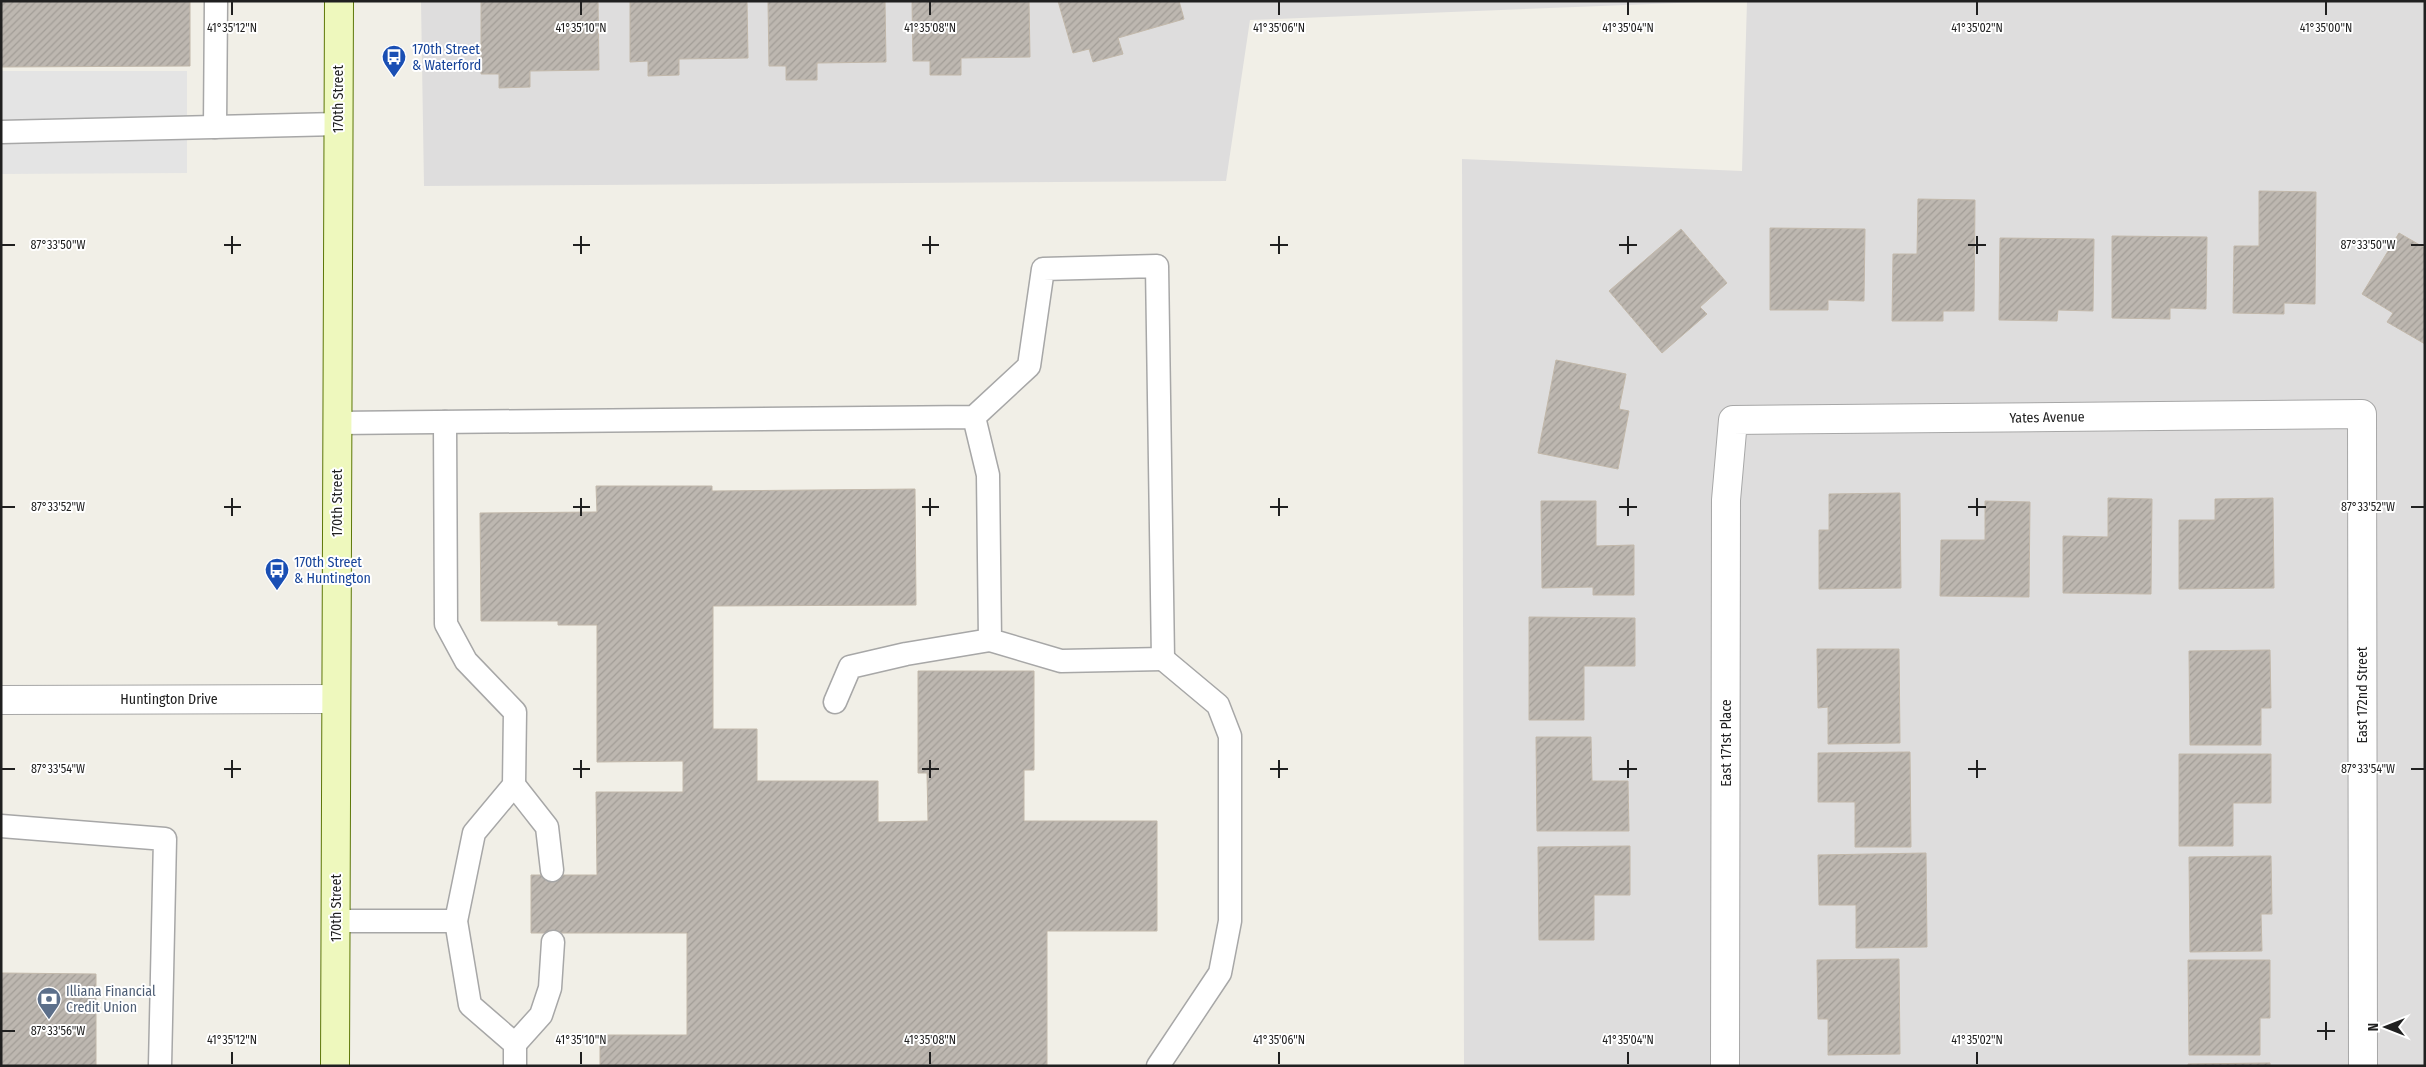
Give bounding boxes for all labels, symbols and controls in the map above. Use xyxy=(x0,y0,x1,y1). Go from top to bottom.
text: 41°35'12"N xyxy=(207,21,257,35)
text: 41°35'10"N xyxy=(555,21,607,35)
text: 41°35'08"N xyxy=(904,21,956,35)
text: 41°35'06"N xyxy=(1253,21,1305,35)
text: 41°35'04"N xyxy=(1602,21,1654,35)
text: 41°35'02"N xyxy=(1951,21,2003,35)
text: 41°35'00"N xyxy=(2300,21,2352,35)
place label: 170th Street & Waterford xyxy=(412,41,481,74)
bus stop icon: 170th Street & Waterford xyxy=(381,44,407,78)
street label: 170th Street xyxy=(330,65,347,133)
text: 87°33'50"W xyxy=(31,238,85,252)
text: 87°33'50"W xyxy=(2341,238,2395,252)
street label: Yates Avenue xyxy=(2009,408,2085,427)
street label: 170th Street xyxy=(329,469,346,537)
text: 87°33'52"W xyxy=(31,500,85,514)
text: 87°33'52"W xyxy=(2341,500,2395,514)
place label: 170th Street & Huntington xyxy=(294,554,371,587)
bus stop icon: 170th Street & Huntington xyxy=(264,557,290,591)
street label: East 172nd Street xyxy=(2354,646,2371,743)
street label: Huntington Drive xyxy=(120,691,218,708)
street label: East 171st Place xyxy=(1718,699,1735,787)
text: 87°33'54"W xyxy=(31,762,85,776)
text: 87°33'54"W xyxy=(2341,762,2395,776)
street label: 170th Street xyxy=(328,874,345,942)
place label: Illiana Financial Credit Union xyxy=(66,983,156,1016)
bank icon: Illiana Financial Credit Union xyxy=(36,986,62,1020)
north arrow xyxy=(2361,1002,2411,1052)
text: N xyxy=(2365,1023,2382,1031)
text: 87°33'56"W xyxy=(31,1024,85,1038)
text: 41°35'12"N xyxy=(207,1033,257,1047)
text: 41°35'10"N xyxy=(555,1033,607,1047)
text: 41°35'08"N xyxy=(904,1033,956,1047)
text: 41°35'06"N xyxy=(1253,1033,1305,1047)
text: 41°35'04"N xyxy=(1602,1033,1654,1047)
text: 41°35'02"N xyxy=(1951,1033,2003,1047)

